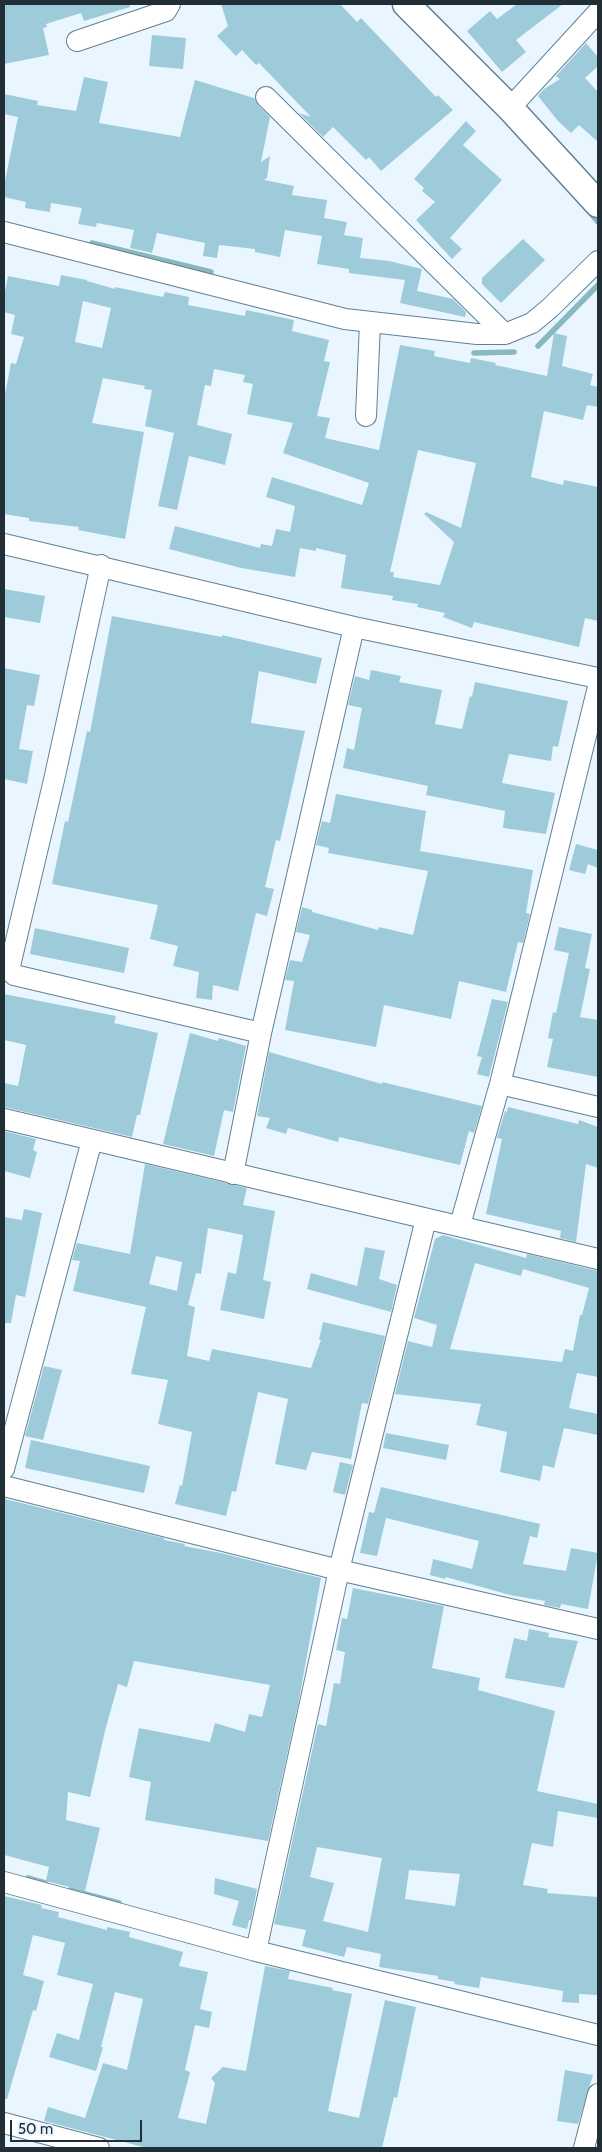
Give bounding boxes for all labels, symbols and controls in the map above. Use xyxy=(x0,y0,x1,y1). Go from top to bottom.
scale bar xyxy=(12,2110,145,2142)
text: 50 m xyxy=(18,2120,53,2138)

